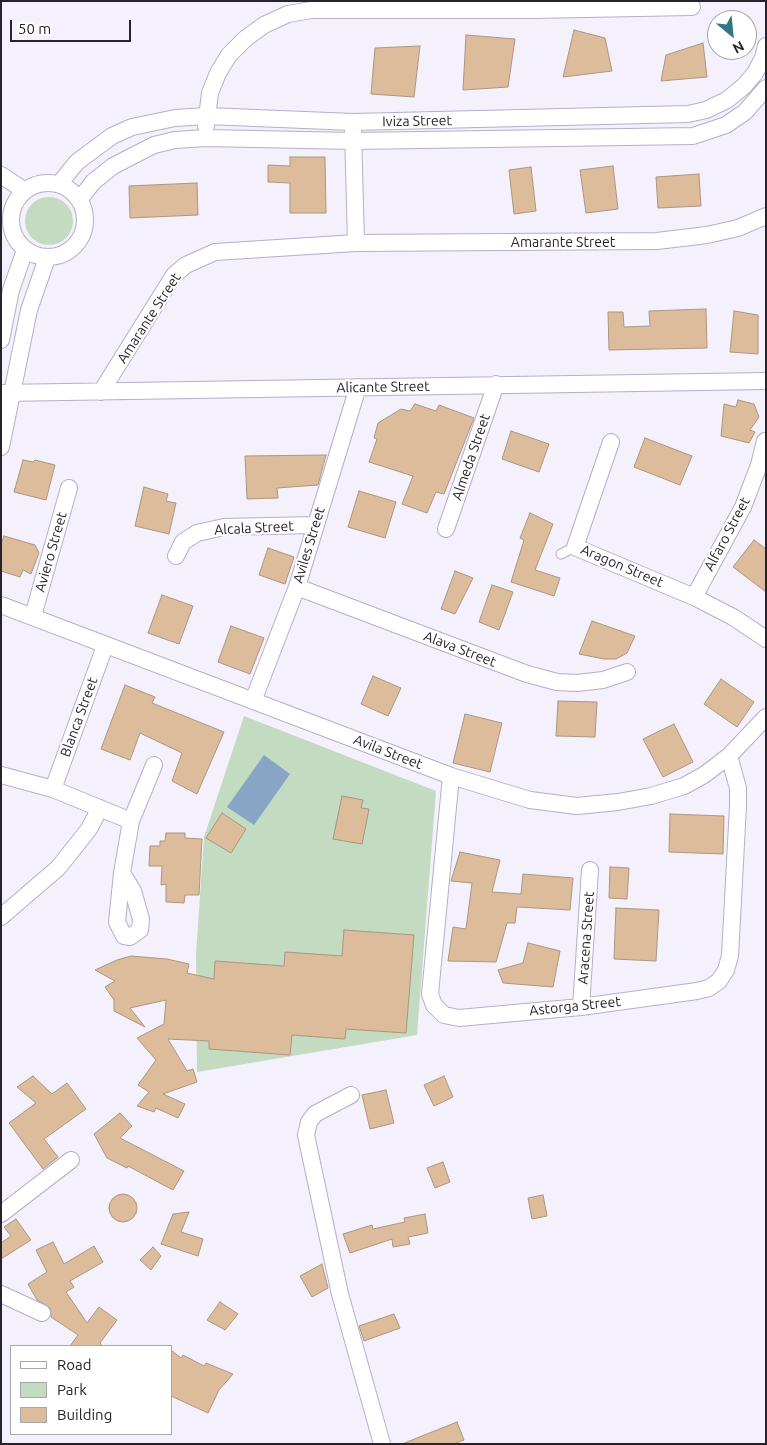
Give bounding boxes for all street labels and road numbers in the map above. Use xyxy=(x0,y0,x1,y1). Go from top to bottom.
street label: Iviza Street xyxy=(382,112,452,130)
street label: Amarante Street xyxy=(511,234,615,250)
street label: Amarante Street xyxy=(114,270,184,366)
street label: Alicante Street xyxy=(336,378,430,396)
street label: Almeda Street xyxy=(448,412,494,502)
street label: Alfaro Street xyxy=(701,494,753,574)
street label: Aviles Street xyxy=(289,505,329,585)
street label: Aviero Street xyxy=(32,510,70,594)
street label: Alcala Street xyxy=(214,518,294,538)
street label: Aragon Street xyxy=(578,541,666,591)
street label: Alava Street xyxy=(421,627,499,671)
street label: Blanca Street xyxy=(57,675,101,759)
street label: Avila Street xyxy=(351,731,425,773)
street label: Aracena Street xyxy=(574,891,598,985)
street label: Astorga Street xyxy=(528,993,622,1019)

